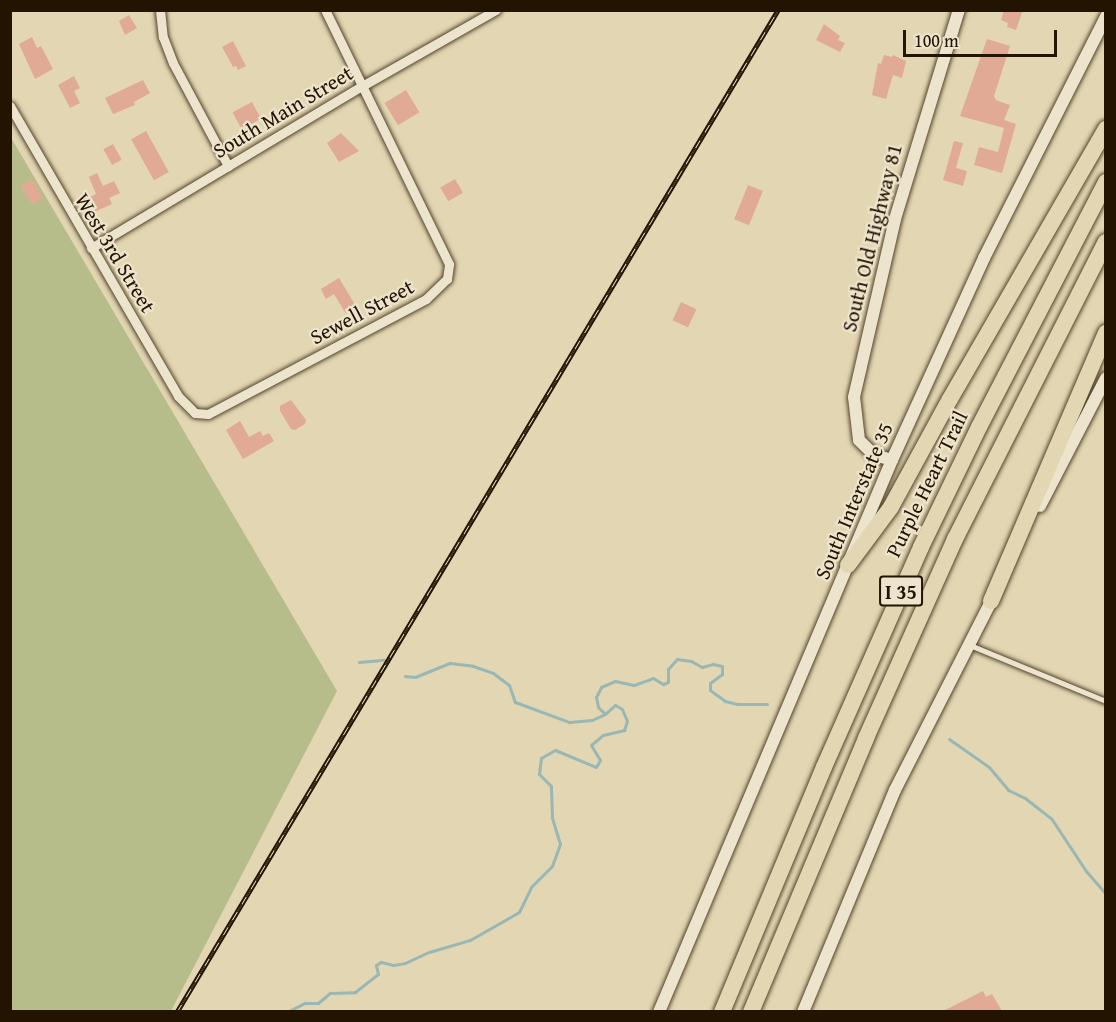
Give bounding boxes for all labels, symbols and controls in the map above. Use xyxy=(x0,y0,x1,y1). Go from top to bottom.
scale bar xyxy=(906,18,1060,56)
text: 100 m xyxy=(914,27,959,54)
street label: South Main Street xyxy=(208,60,358,164)
street label: South Old Highway 81 xyxy=(836,142,908,334)
street label: West 3rd Street xyxy=(69,189,161,317)
street label: Sewell Street xyxy=(306,274,418,350)
street label: Purple Heart Trail xyxy=(881,407,973,561)
street label: South Interstate 35 xyxy=(810,419,898,583)
road number: I 35 xyxy=(878,574,924,608)

